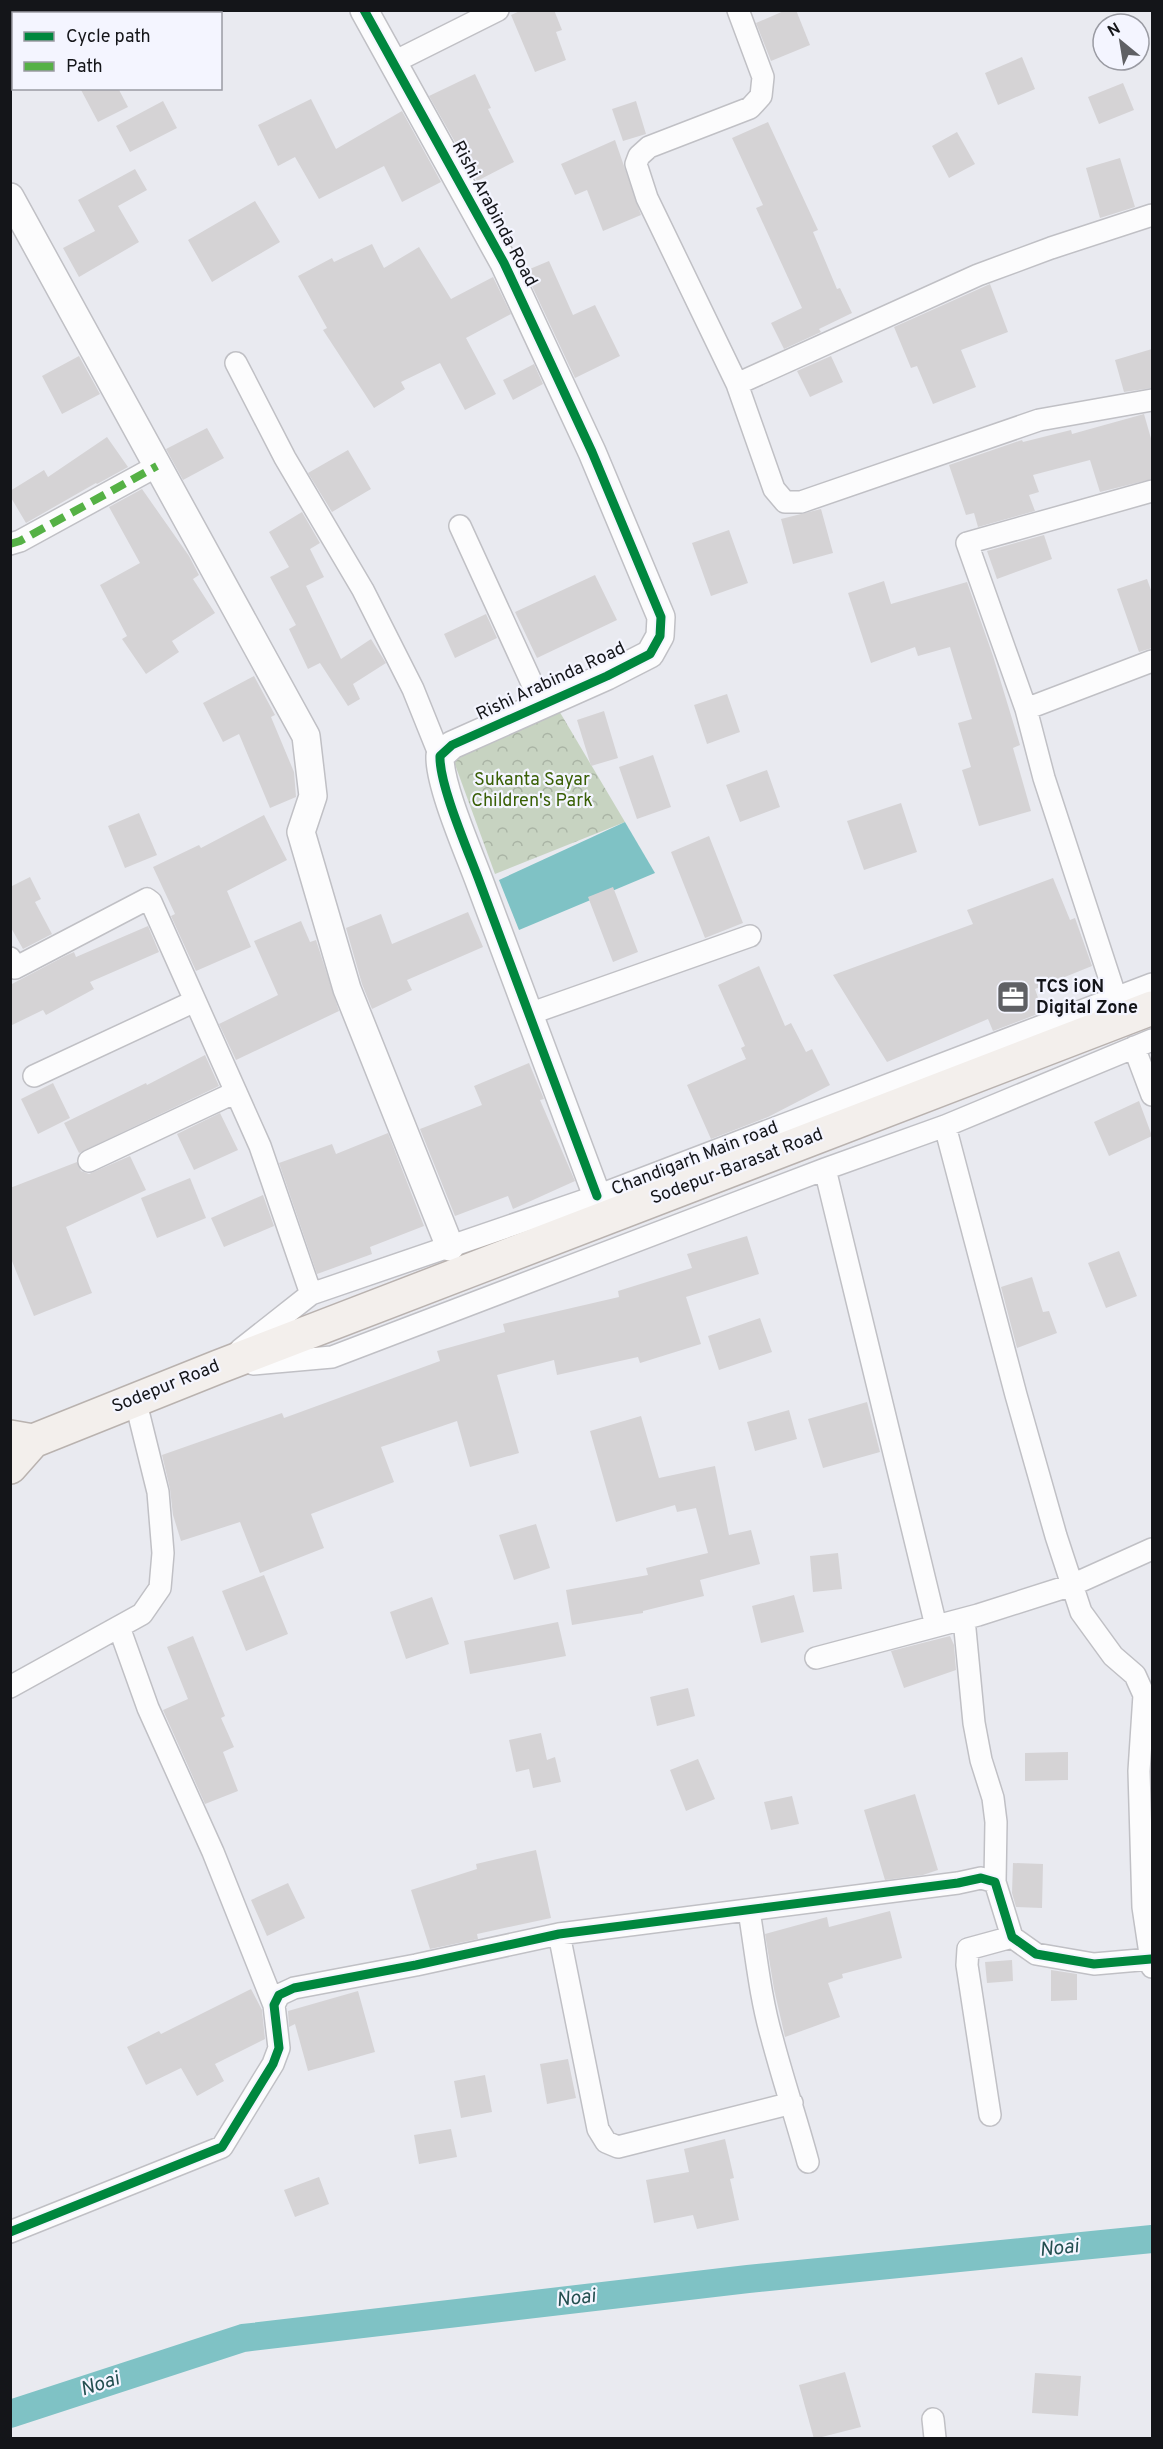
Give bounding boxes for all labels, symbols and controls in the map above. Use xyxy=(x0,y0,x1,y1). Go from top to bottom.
legend xyxy=(12,12,222,90)
north arrow xyxy=(1091,12,1151,72)
text: N xyxy=(1105,19,1124,42)
text: Cycle path xyxy=(66,26,151,49)
text: Path xyxy=(66,56,103,79)
street label: Rishi Arabinda Road xyxy=(446,137,542,291)
street label: Rishi Arabinda Road xyxy=(473,637,629,727)
park label: Sukanta Sayar Children's Park xyxy=(471,769,593,813)
place label: TCS iON Digital Zone xyxy=(1036,976,1138,1020)
office icon: TCS iON Digital Zone xyxy=(995,979,1031,1015)
street label: Chandigarh Main road xyxy=(608,1117,782,1201)
street label: Sodepur-Barasat Road xyxy=(648,1124,826,1210)
street label: Sodepur Road xyxy=(109,1355,223,1419)
water label: Noai xyxy=(1038,2234,1081,2264)
water label: Noai xyxy=(555,2284,598,2314)
water label: Noai xyxy=(77,2366,124,2403)

